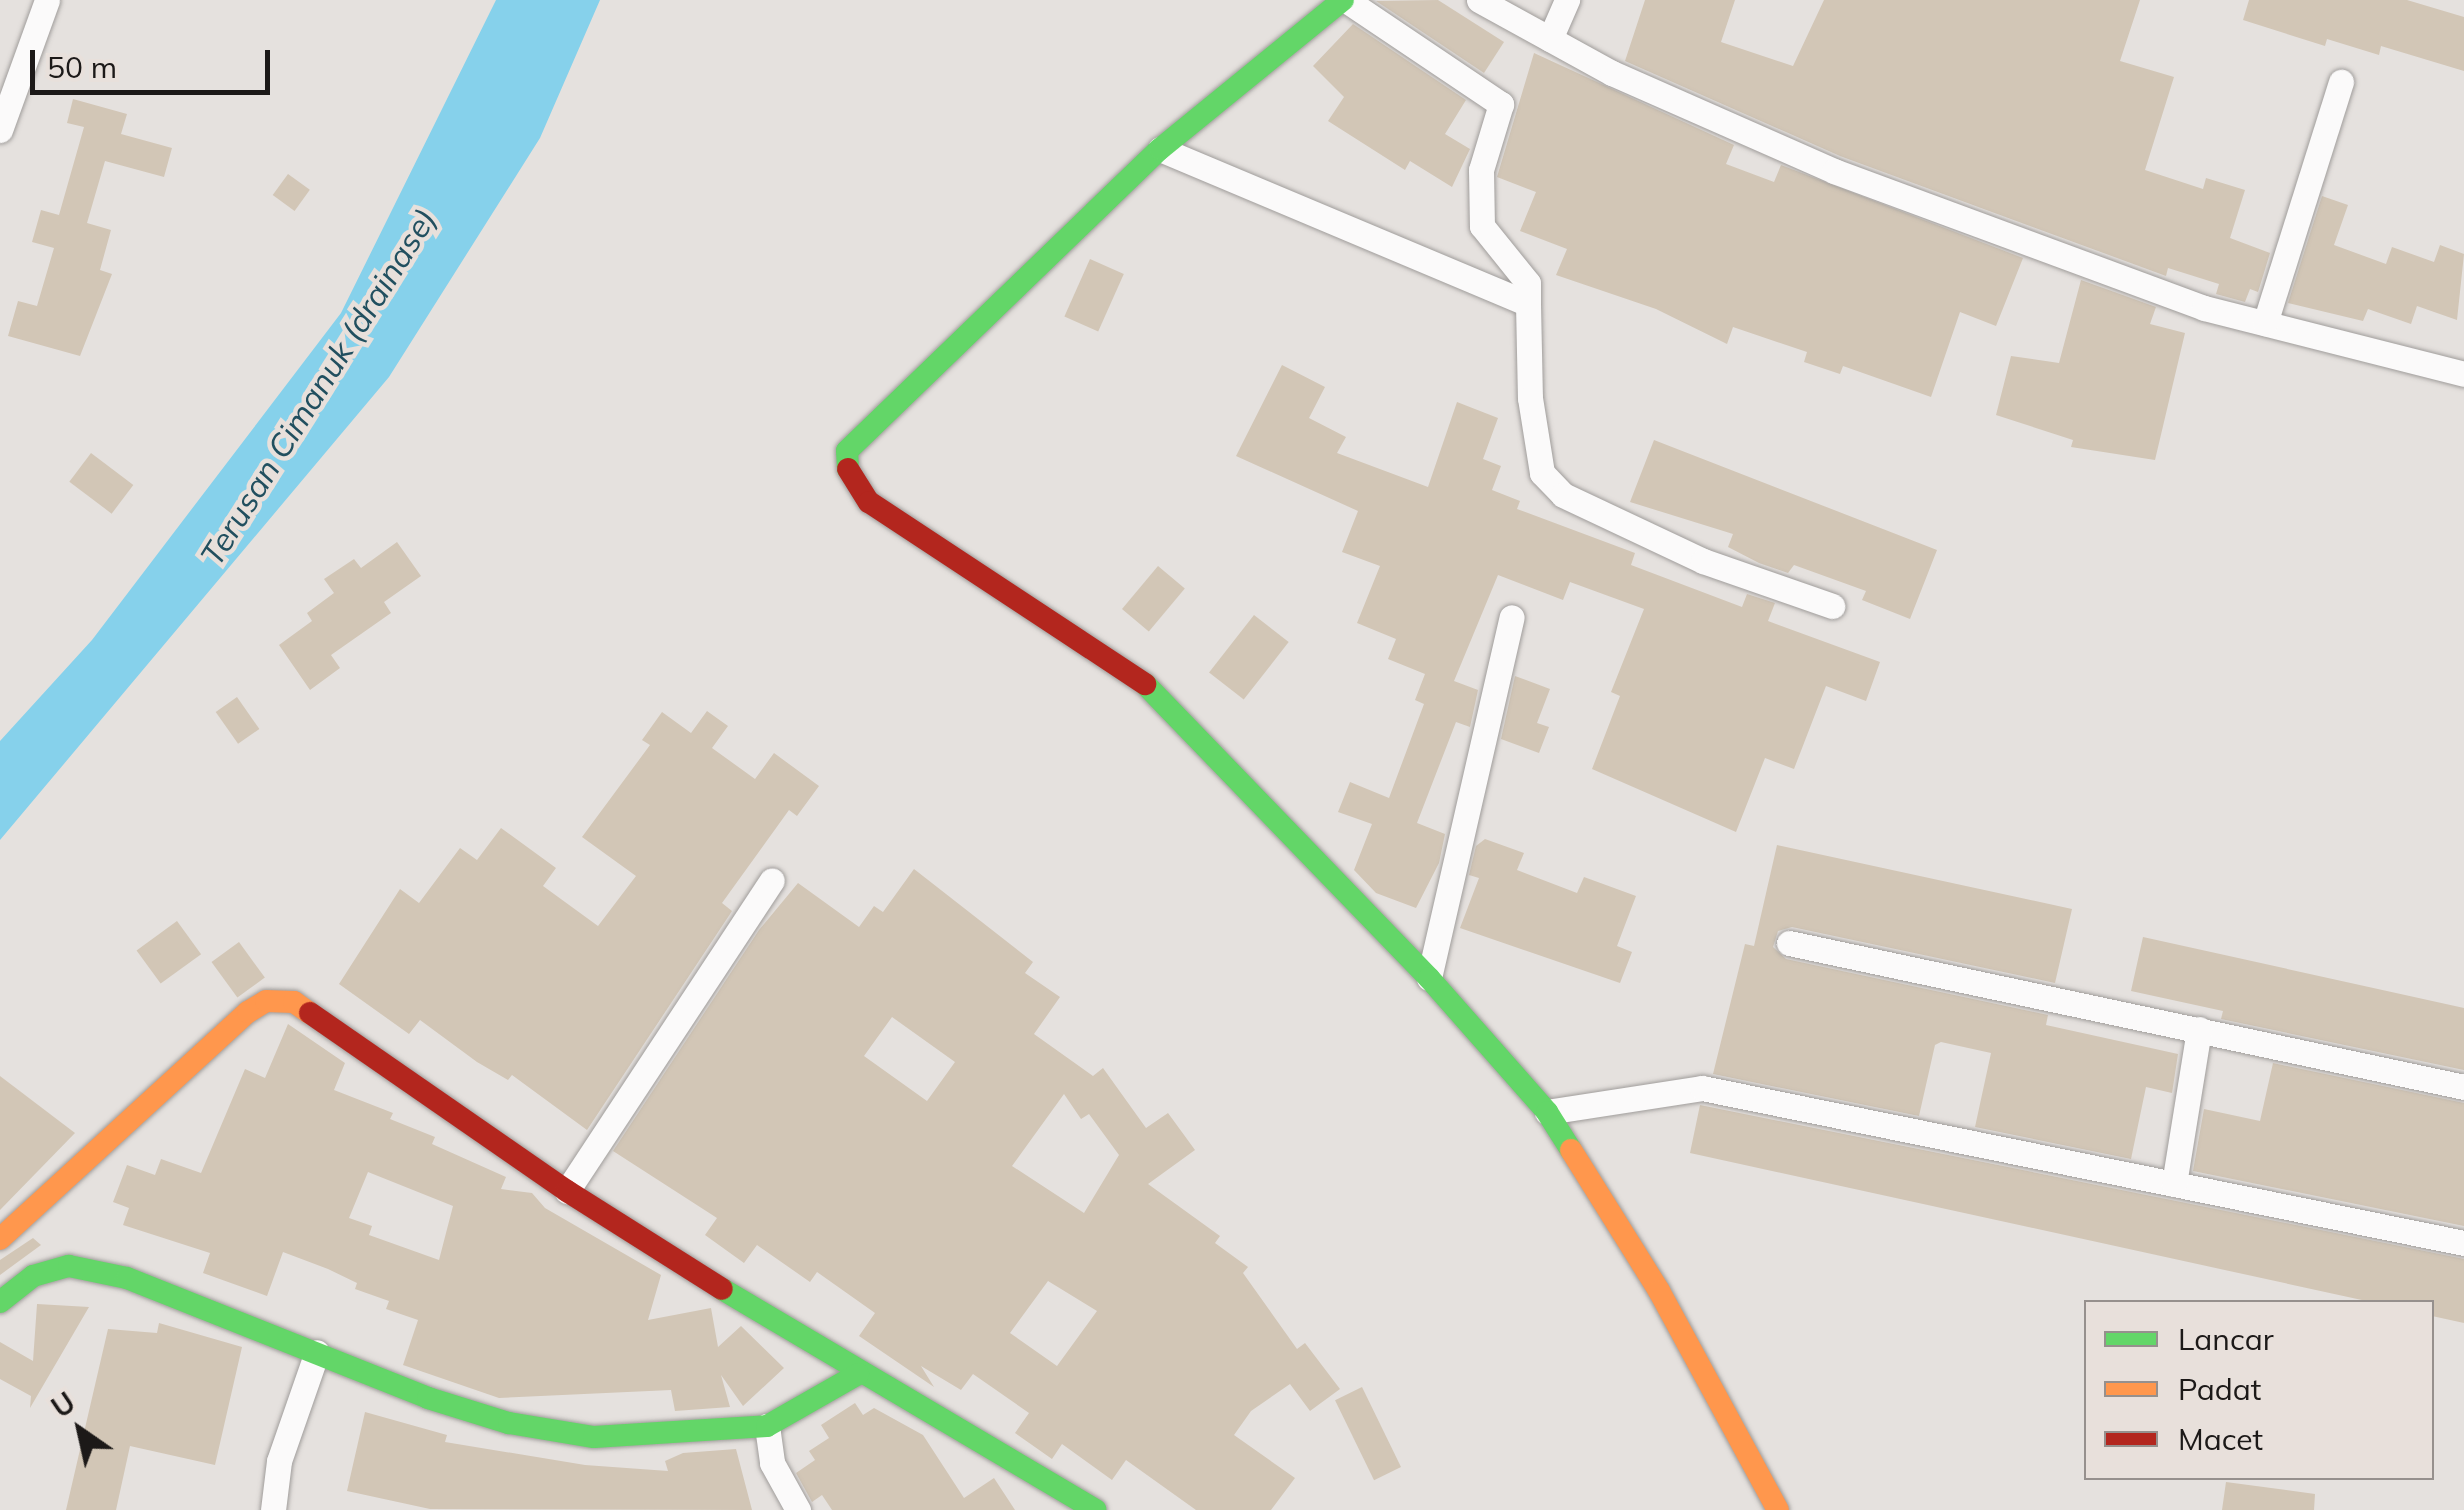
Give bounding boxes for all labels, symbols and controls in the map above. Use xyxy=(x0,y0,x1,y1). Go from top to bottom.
scale bar xyxy=(35,30,275,92)
text: 50 m xyxy=(47,48,117,86)
water label: Terusan Cimanuk (drainase) xyxy=(192,201,444,573)
legend xyxy=(2084,1300,2434,1480)
text: Lancar xyxy=(2178,1320,2274,1358)
text: Padat xyxy=(2178,1370,2261,1408)
north arrow xyxy=(30,1380,130,1480)
text: U xyxy=(45,1384,81,1425)
text: Macet xyxy=(2178,1420,2263,1458)

